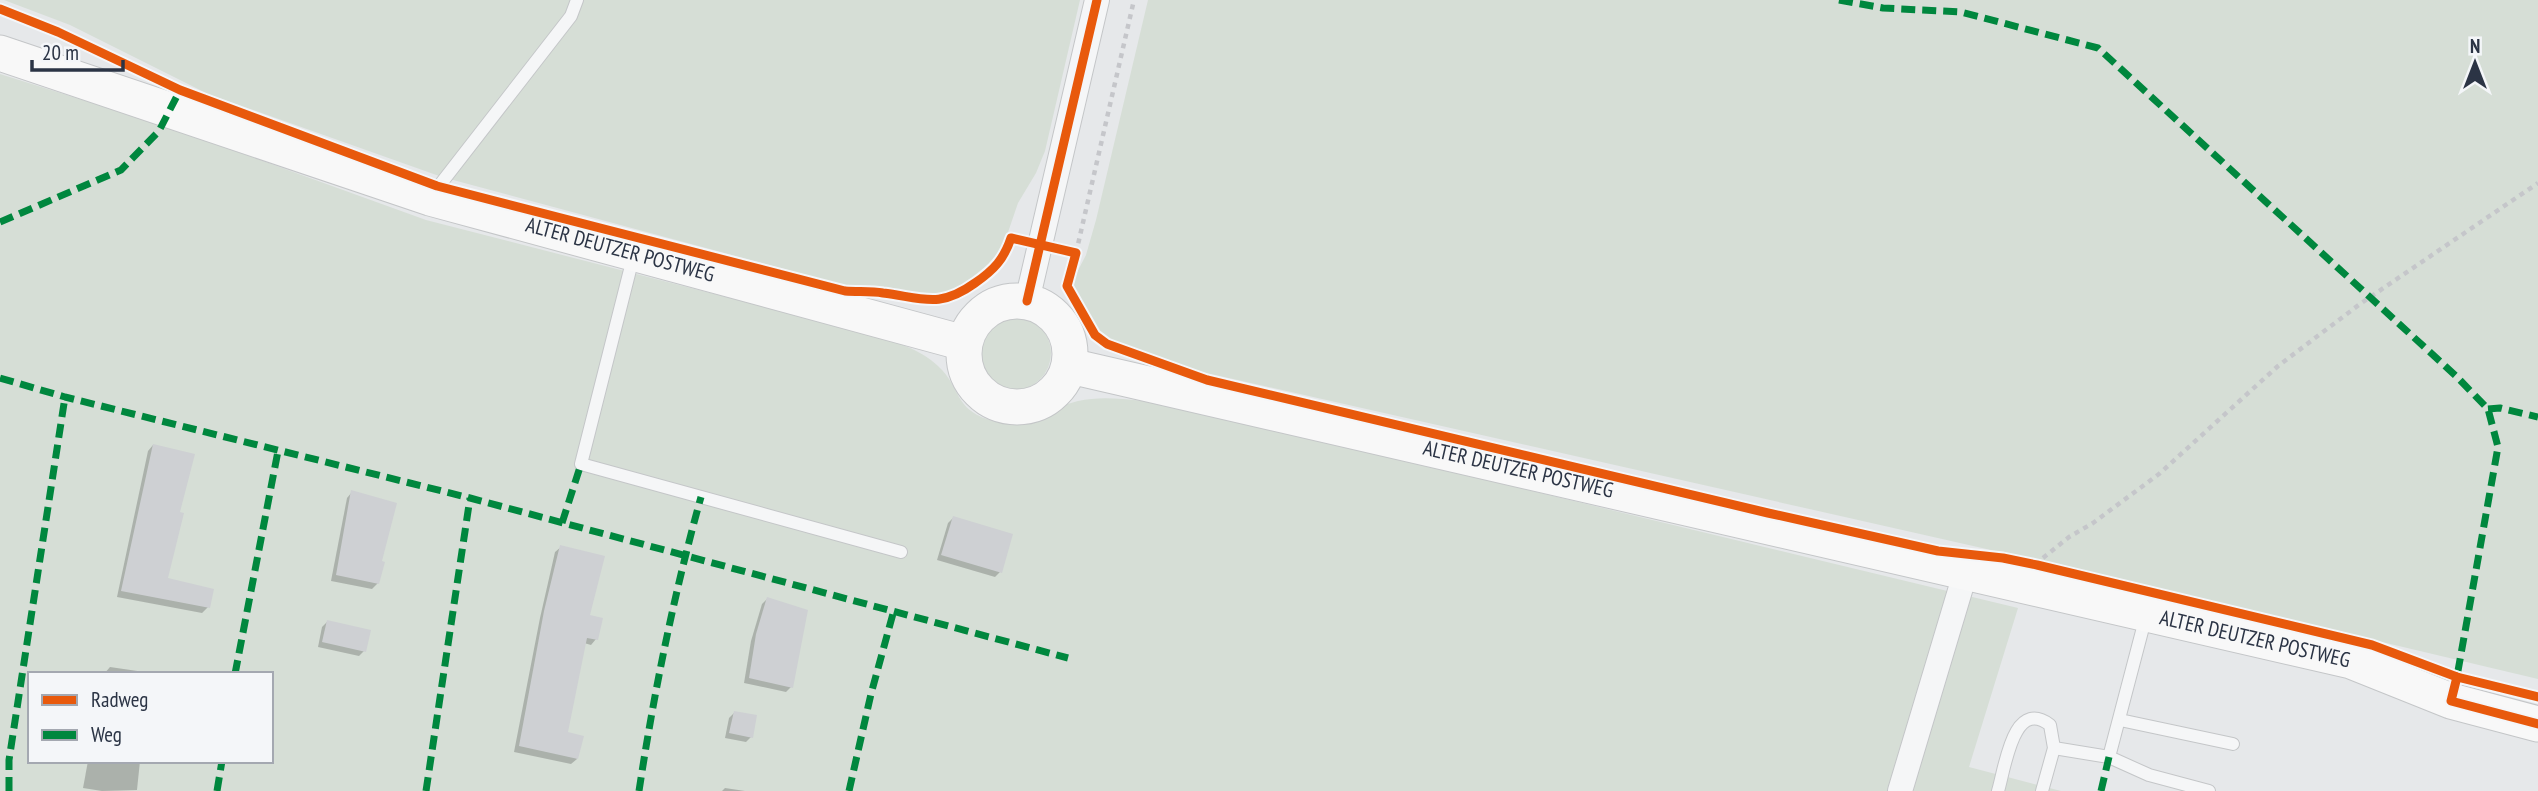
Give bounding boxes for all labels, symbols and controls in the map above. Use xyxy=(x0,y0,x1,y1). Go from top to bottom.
scale bar xyxy=(32,28,122,72)
north arrow xyxy=(2440,28,2510,98)
text: N xyxy=(2470,34,2480,58)
text: 20 m xyxy=(42,39,79,66)
street label: ALTER DEUTZER POSTWEG xyxy=(523,211,718,288)
street label: ALTER DEUTZER POSTWEG xyxy=(1421,434,1616,504)
street label: ALTER DEUTZER POSTWEG xyxy=(2157,603,2353,673)
legend xyxy=(28,672,273,763)
text: Radweg xyxy=(91,686,148,713)
text: Weg xyxy=(91,721,122,748)

